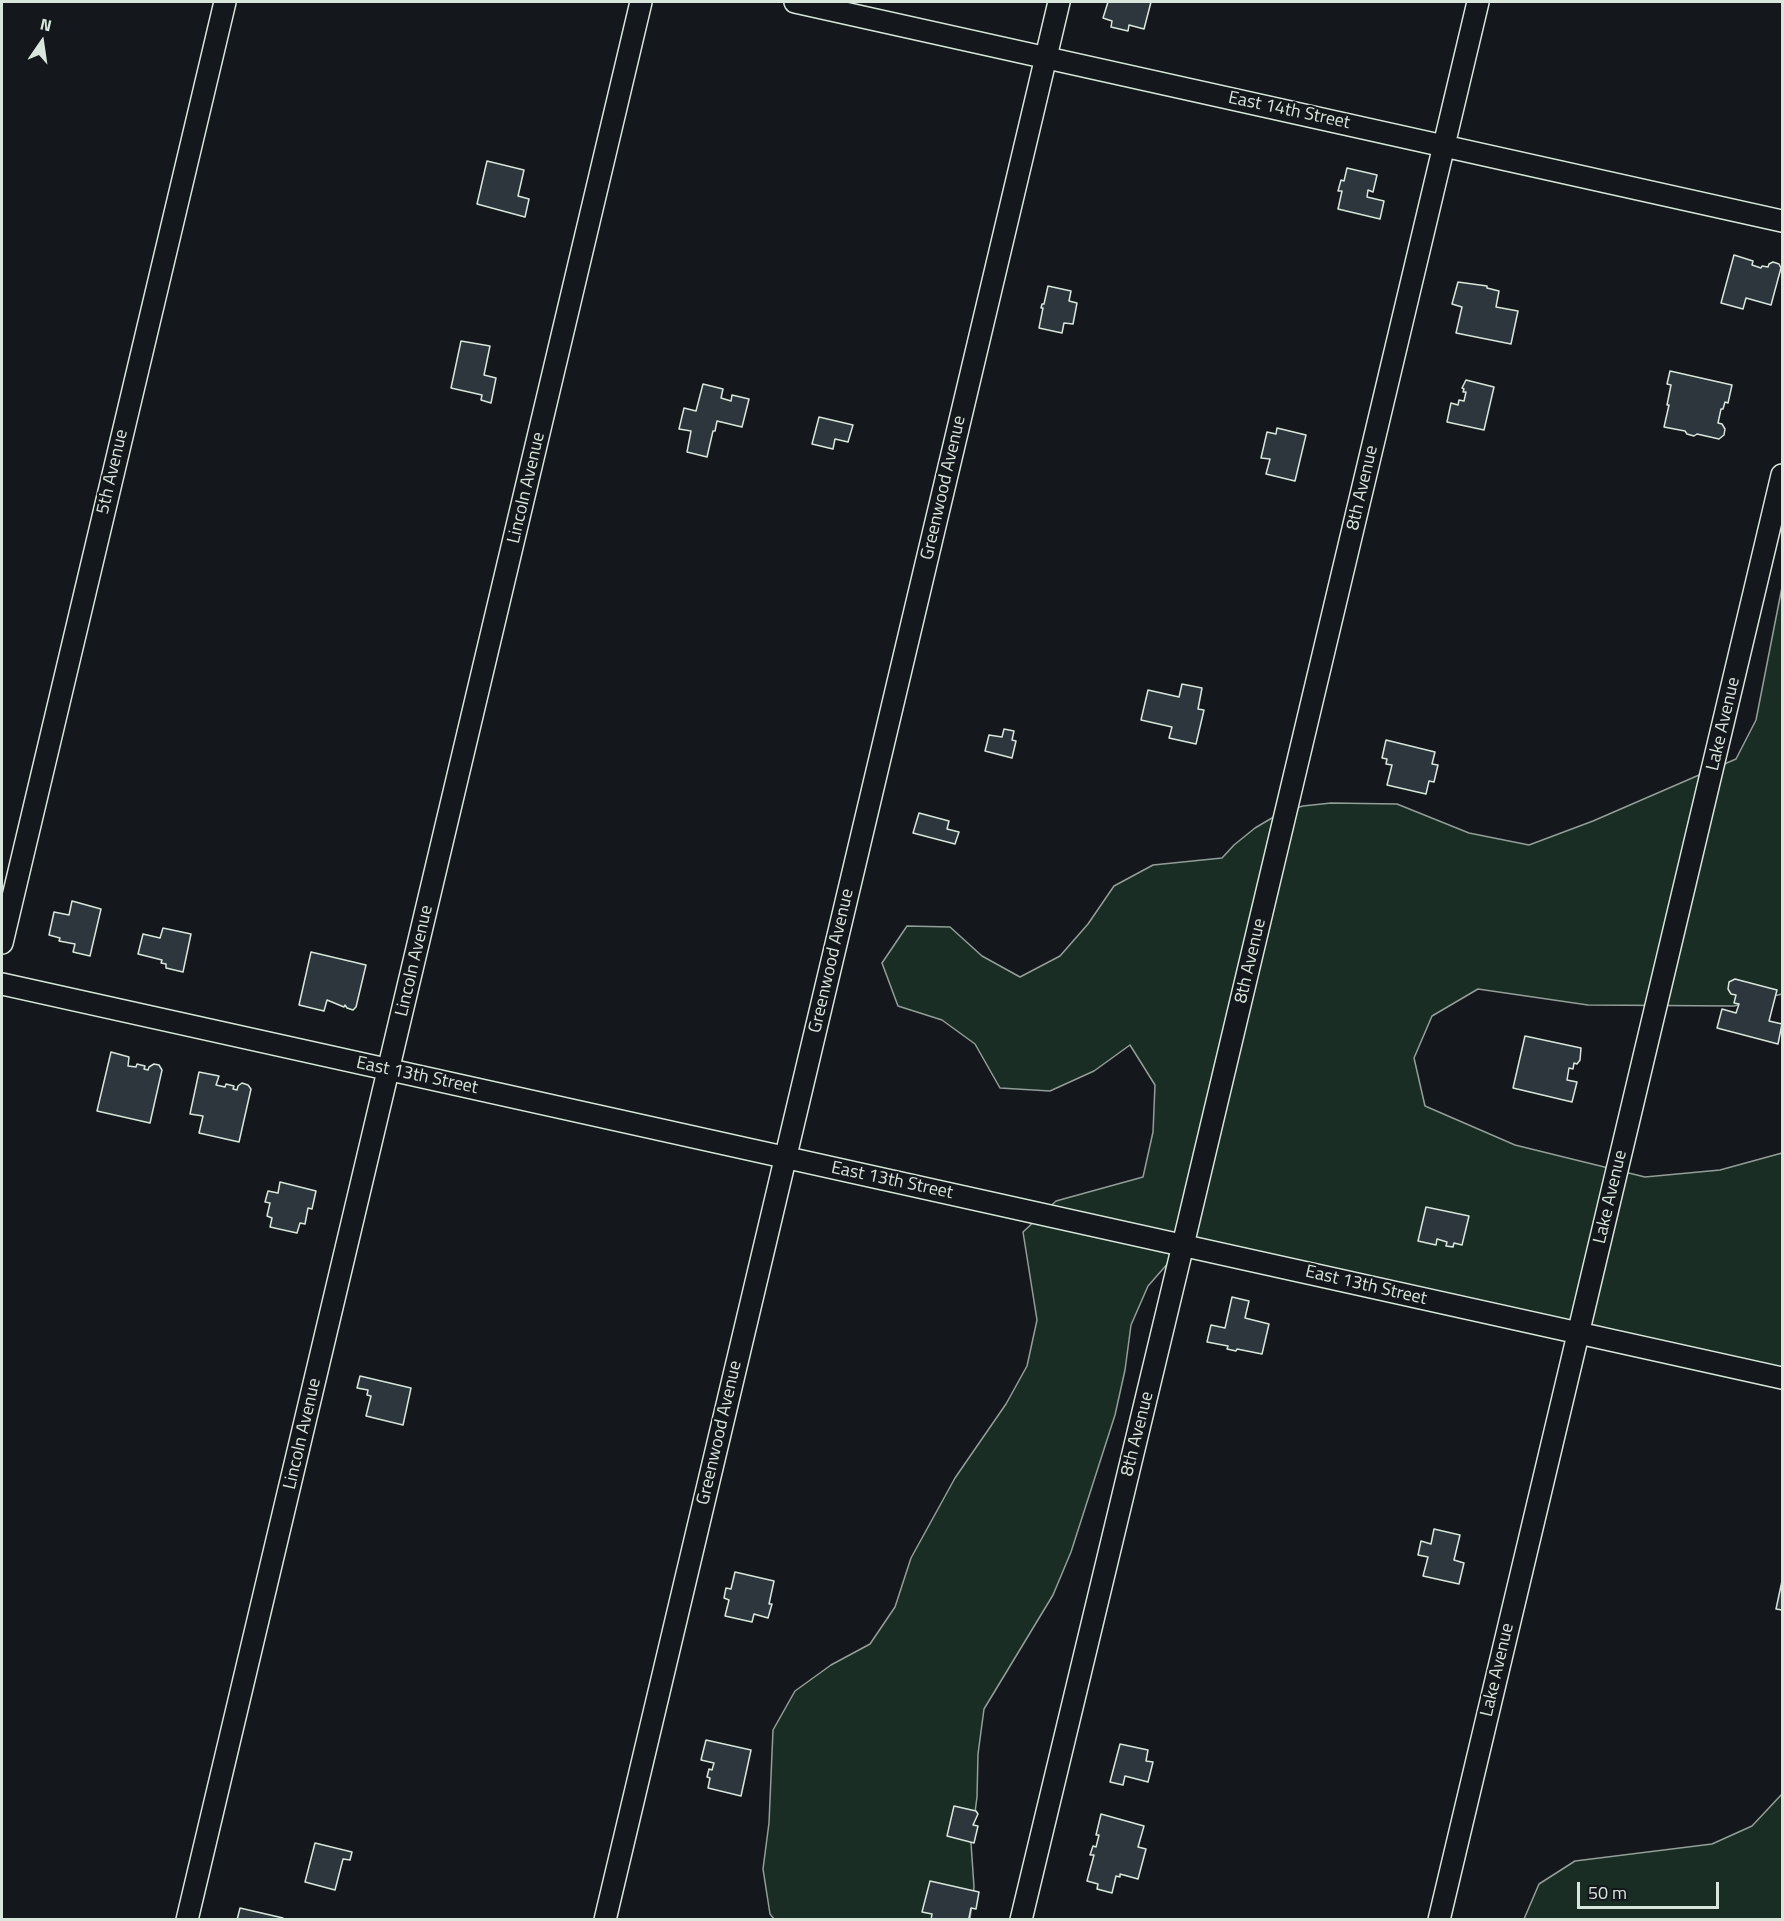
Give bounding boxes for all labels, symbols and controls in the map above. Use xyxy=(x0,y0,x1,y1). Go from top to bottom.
north arrow xyxy=(12,12,72,72)
text: N xyxy=(38,12,54,37)
street label: East 14th Street xyxy=(1226,88,1352,134)
street label: Greenwood Avenue xyxy=(917,414,971,562)
street label: 5th Avenue xyxy=(93,428,133,516)
street label: Lincoln Avenue xyxy=(504,430,550,546)
street label: 8th Avenue xyxy=(1343,444,1383,532)
street label: Lake Avenue xyxy=(1703,675,1745,773)
street label: Greenwood Avenue xyxy=(805,887,859,1035)
street label: Lincoln Avenue xyxy=(392,903,438,1019)
street label: 8th Avenue xyxy=(1231,917,1271,1005)
street label: East 13th Street xyxy=(354,1053,480,1099)
street label: Lake Avenue xyxy=(1590,1148,1632,1246)
street label: East 13th Street xyxy=(829,1158,955,1204)
street label: East 13th Street xyxy=(1303,1262,1429,1310)
street label: Greenwood Avenue xyxy=(693,1359,747,1507)
street label: Lincoln Avenue xyxy=(280,1376,326,1492)
street label: 8th Avenue xyxy=(1117,1390,1159,1478)
street label: Lake Avenue xyxy=(1477,1621,1519,1719)
scale bar xyxy=(1580,1870,1722,1908)
text: 50 m xyxy=(1588,1879,1627,1906)

